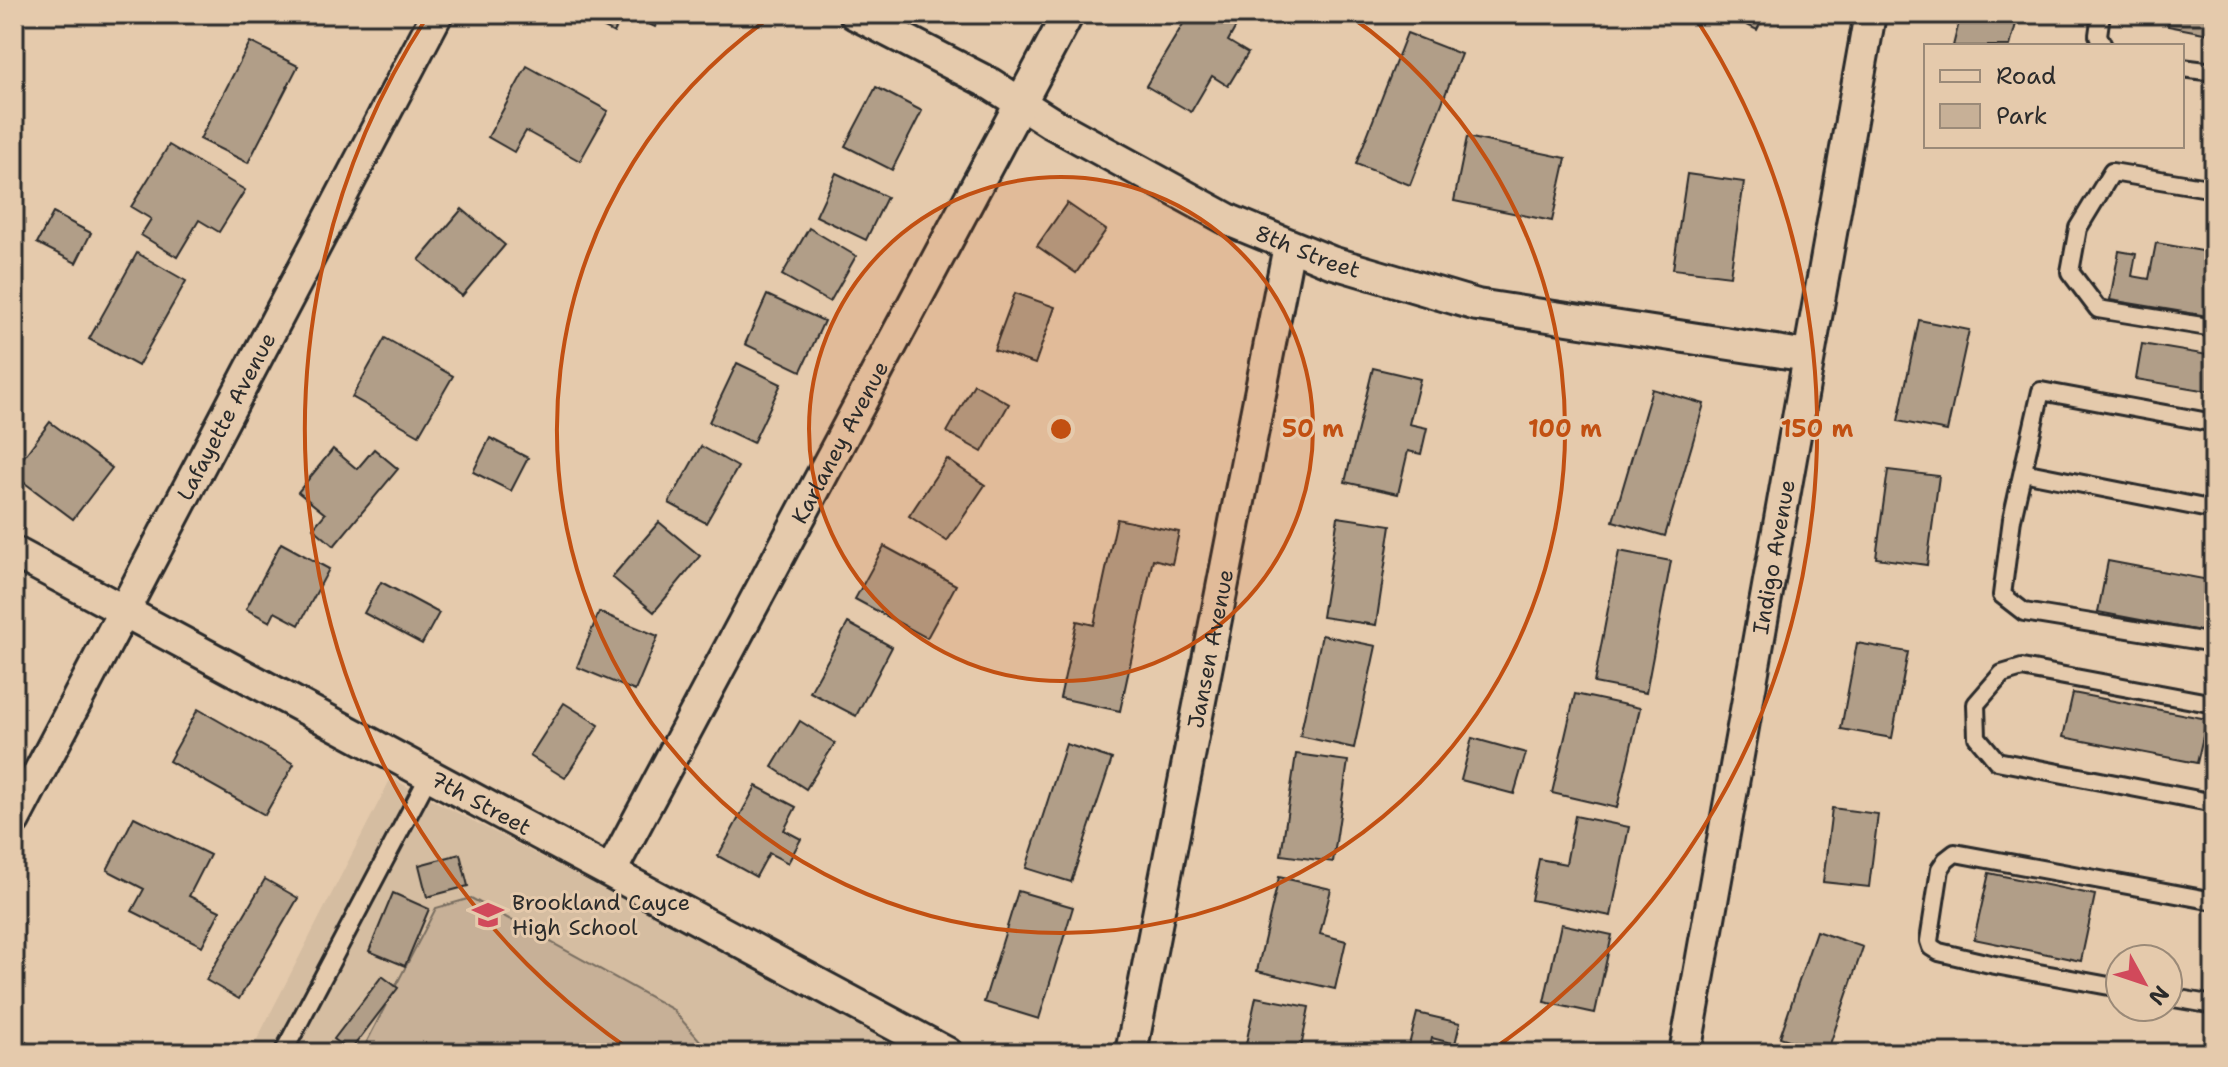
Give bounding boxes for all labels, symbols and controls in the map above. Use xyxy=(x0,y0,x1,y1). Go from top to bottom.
legend xyxy=(1924,44,2184,148)
text: Road xyxy=(1996,60,2056,92)
text: Park xyxy=(1996,100,2048,132)
street label: 8th Street xyxy=(1251,218,1364,284)
street label: Lafayette Avenue xyxy=(170,327,282,505)
street label: Karlaney Avenue xyxy=(784,356,895,529)
text: 50 m xyxy=(1282,413,1344,445)
text: 100 m xyxy=(1528,413,1602,445)
text: 150 m xyxy=(1781,413,1853,445)
centre of rings xyxy=(1047,415,1075,443)
street label: Indigo Avenue xyxy=(1745,477,1801,636)
street label: Jansen Avenue xyxy=(1180,567,1240,731)
street label: 7th Street xyxy=(425,764,536,842)
place label: Brookland Cayce High School xyxy=(512,888,690,942)
school or university icon: Brookland Cayce High School xyxy=(471,898,505,932)
north arrow xyxy=(2104,943,2184,1023)
text: N xyxy=(2142,980,2176,1012)

